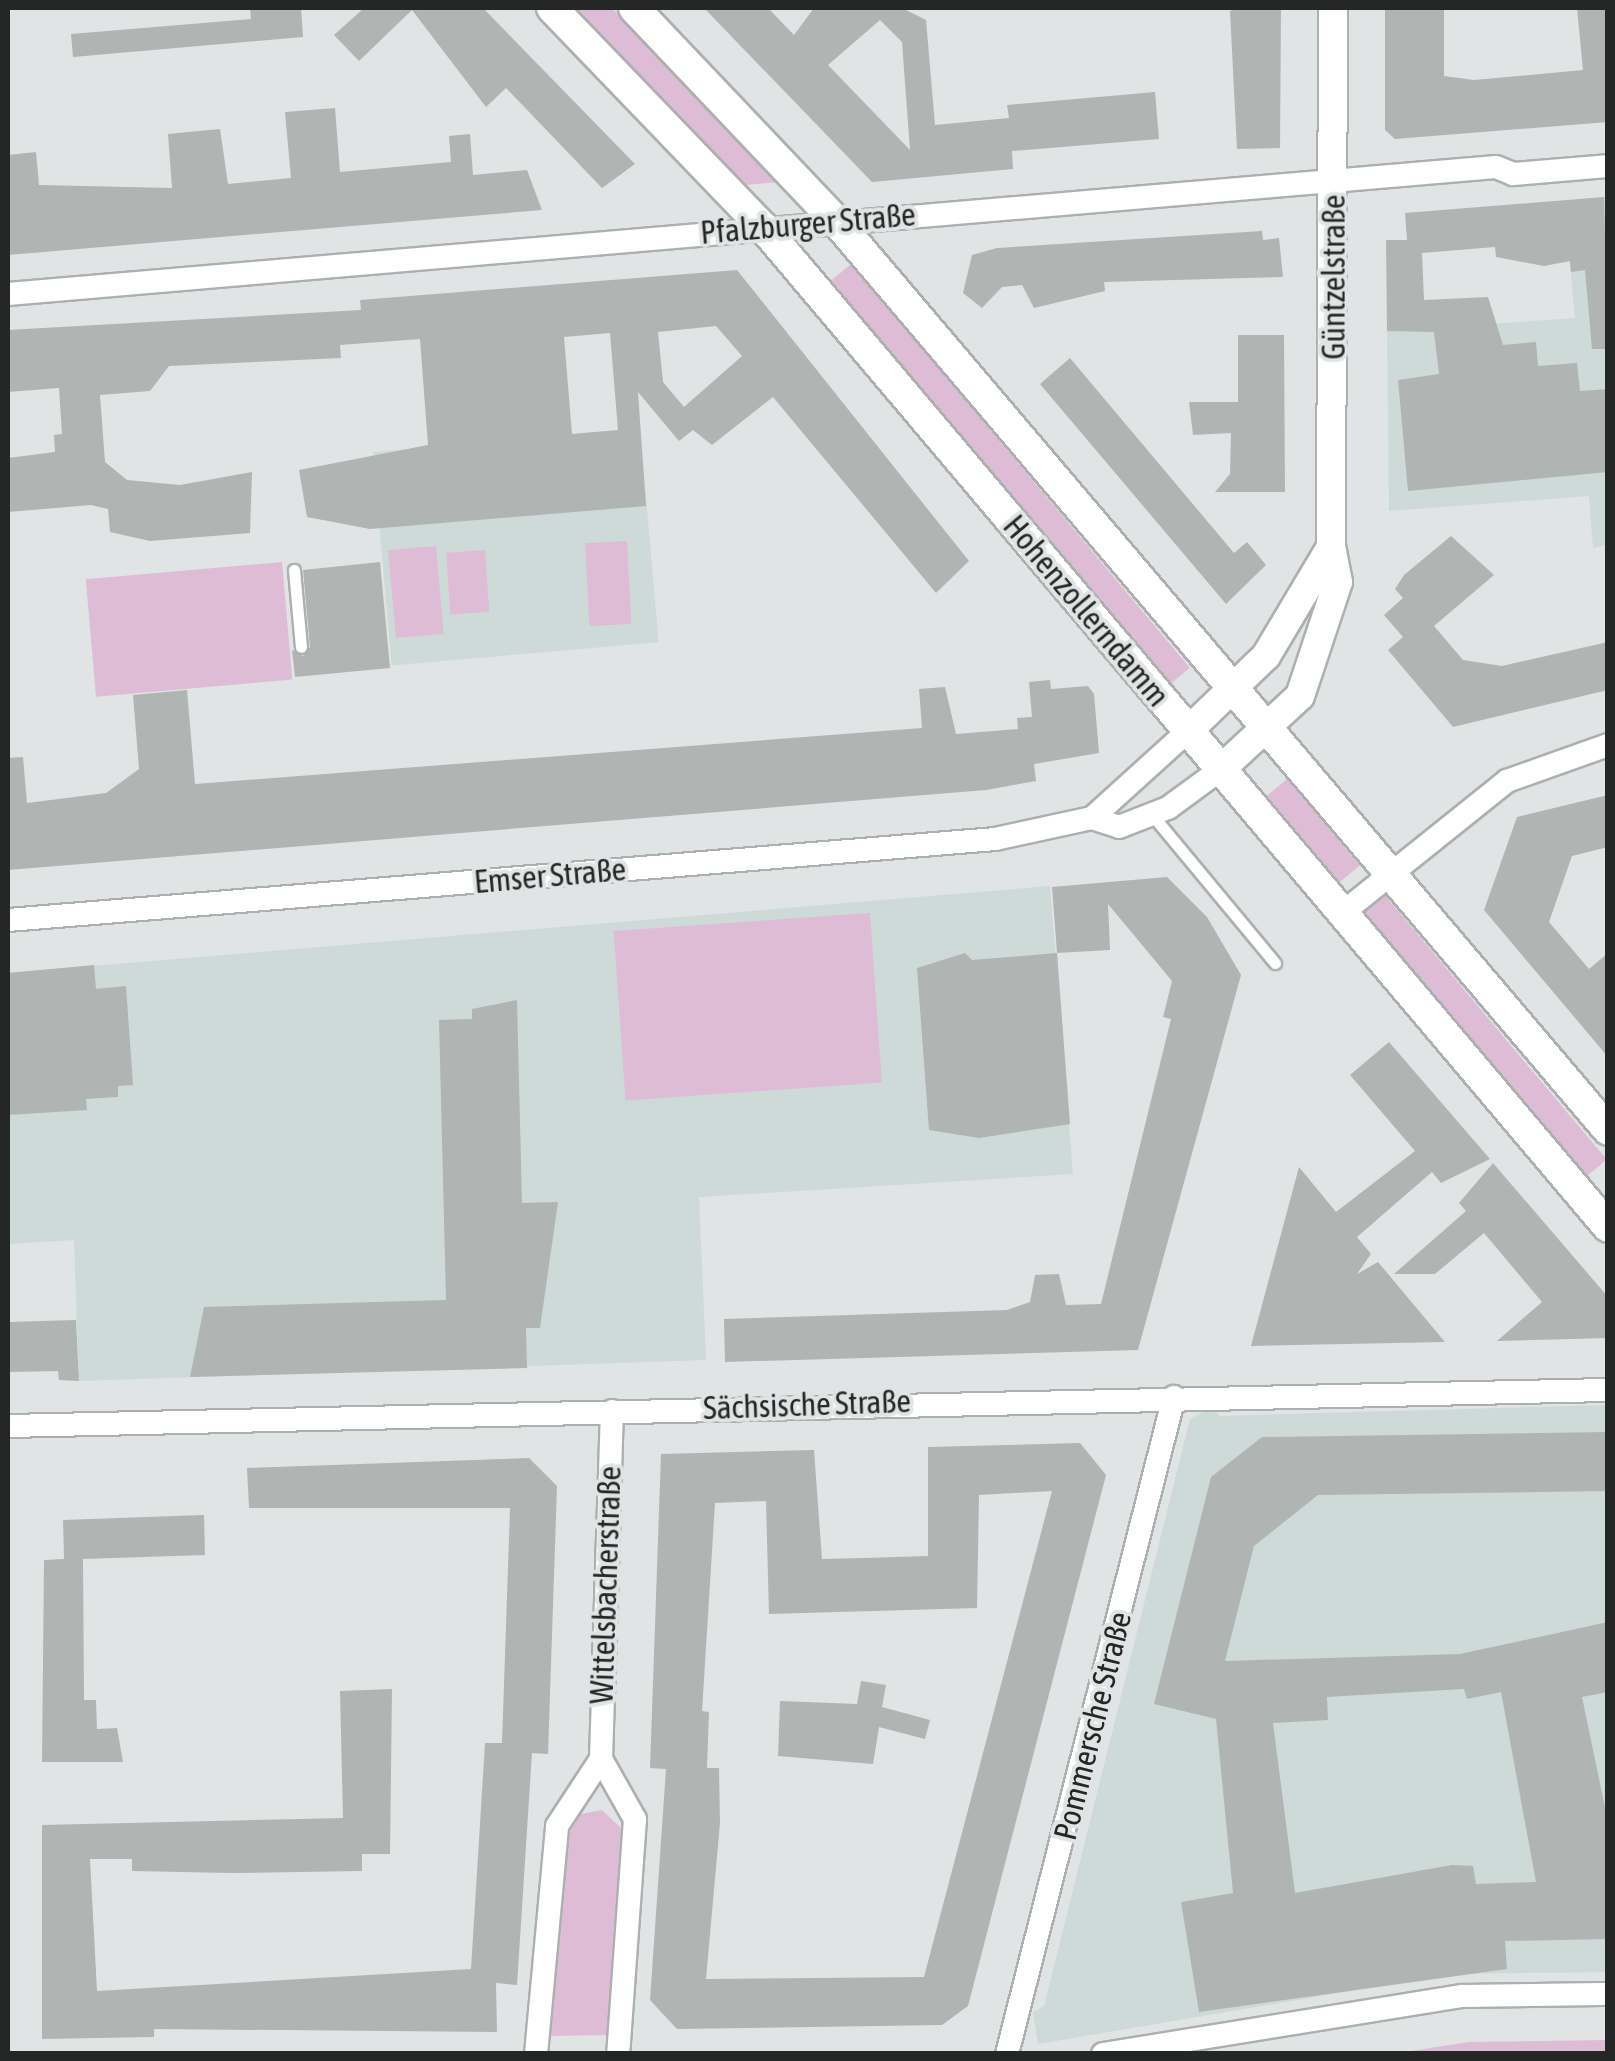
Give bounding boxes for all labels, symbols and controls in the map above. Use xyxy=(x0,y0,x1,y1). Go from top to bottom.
street label: Güntzelstraße xyxy=(1315,194,1353,360)
street label: Pfalzburger Straße xyxy=(699,195,917,253)
street label: Hohenzollerndamm xyxy=(995,508,1177,714)
street label: Emser Straße xyxy=(473,850,627,902)
street label: Sächsische Straße xyxy=(702,1382,912,1428)
street label: Wittelsbacherstraße xyxy=(583,1465,629,1705)
street label: Pommersche Straße xyxy=(1046,1608,1140,1844)

